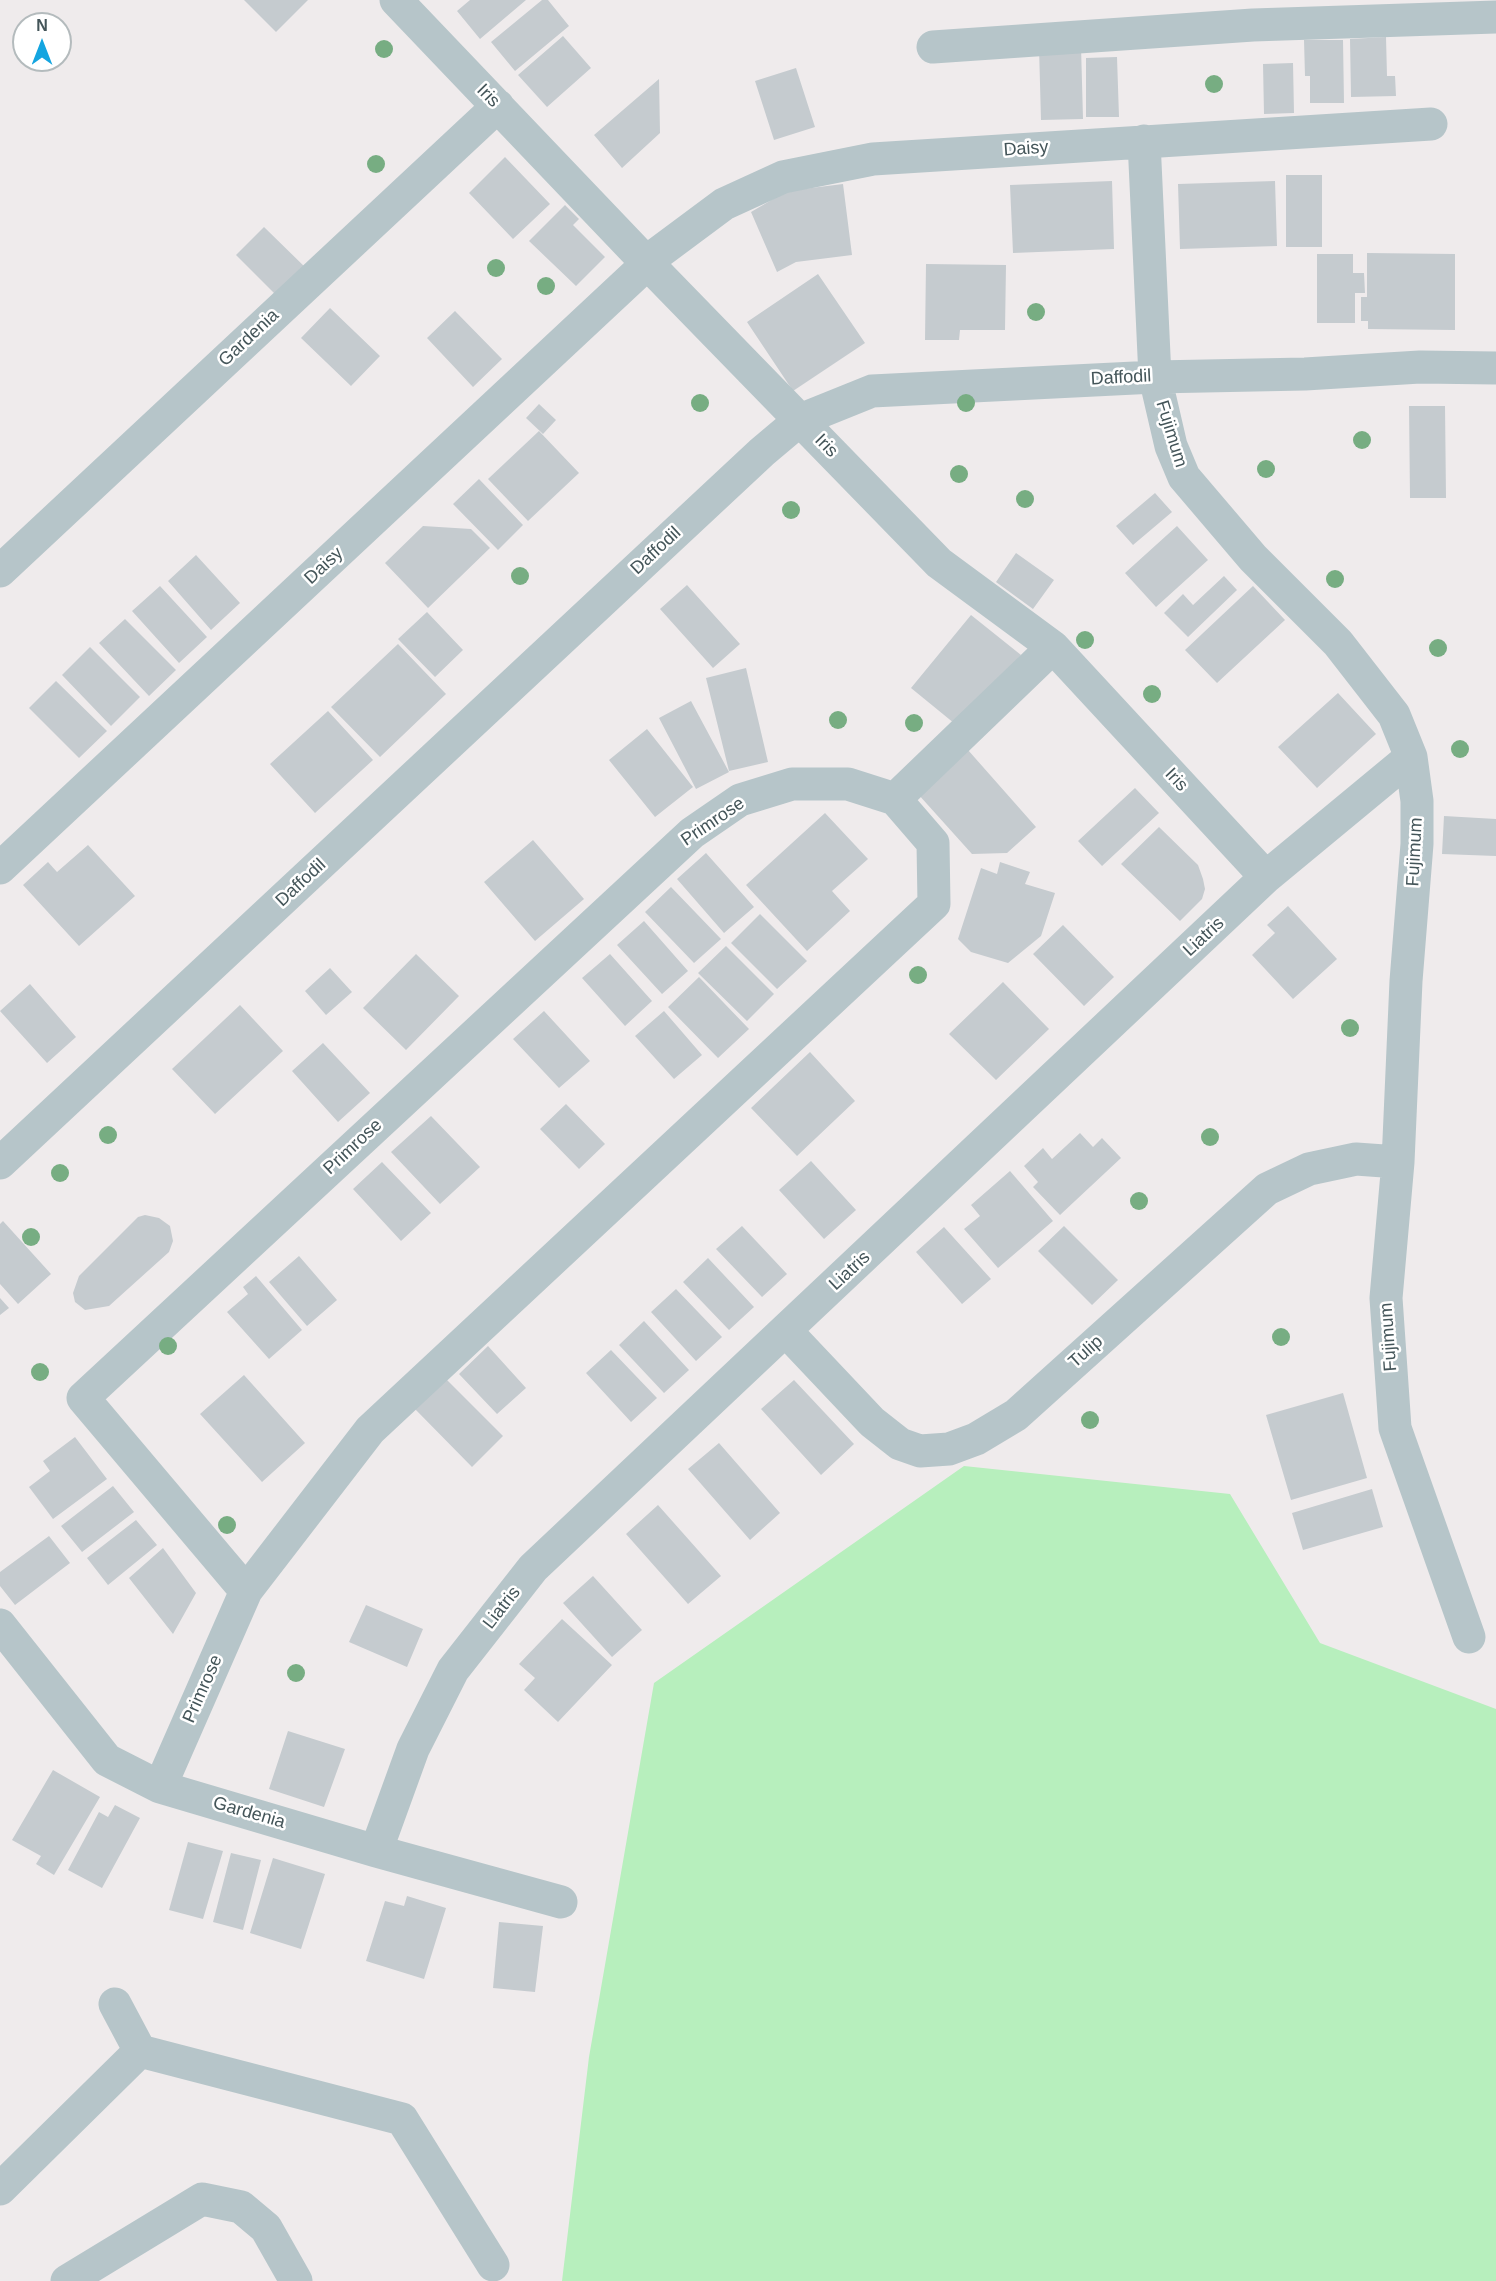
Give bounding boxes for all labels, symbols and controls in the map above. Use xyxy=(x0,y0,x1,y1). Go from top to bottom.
north arrow xyxy=(12,12,72,72)
text: N xyxy=(36,17,48,34)
street label: Iris xyxy=(472,80,504,112)
street label: Daisy xyxy=(1003,137,1049,161)
street label: Gardenia xyxy=(215,305,283,371)
street label: Daffodil xyxy=(1090,366,1152,390)
street label: Fujimum xyxy=(1151,398,1191,470)
street label: Iris xyxy=(810,430,842,462)
street label: Daffodil xyxy=(626,522,686,580)
street label: Daisy xyxy=(300,543,348,589)
street label: Iris xyxy=(1160,764,1192,796)
street label: Primrose xyxy=(677,793,749,851)
street label: Fujimum xyxy=(1402,817,1428,887)
street label: Daffodil xyxy=(271,854,331,912)
street label: Liatris xyxy=(1179,913,1229,961)
street label: Primrose xyxy=(319,1115,387,1179)
street label: Liatris xyxy=(825,1247,875,1295)
street label: Fujimum xyxy=(1376,1302,1402,1372)
street label: Tulip xyxy=(1065,1331,1107,1373)
street label: Liatris xyxy=(479,1582,525,1634)
street label: Primrose xyxy=(178,1652,228,1726)
street label: Gardenia xyxy=(210,1792,288,1834)

